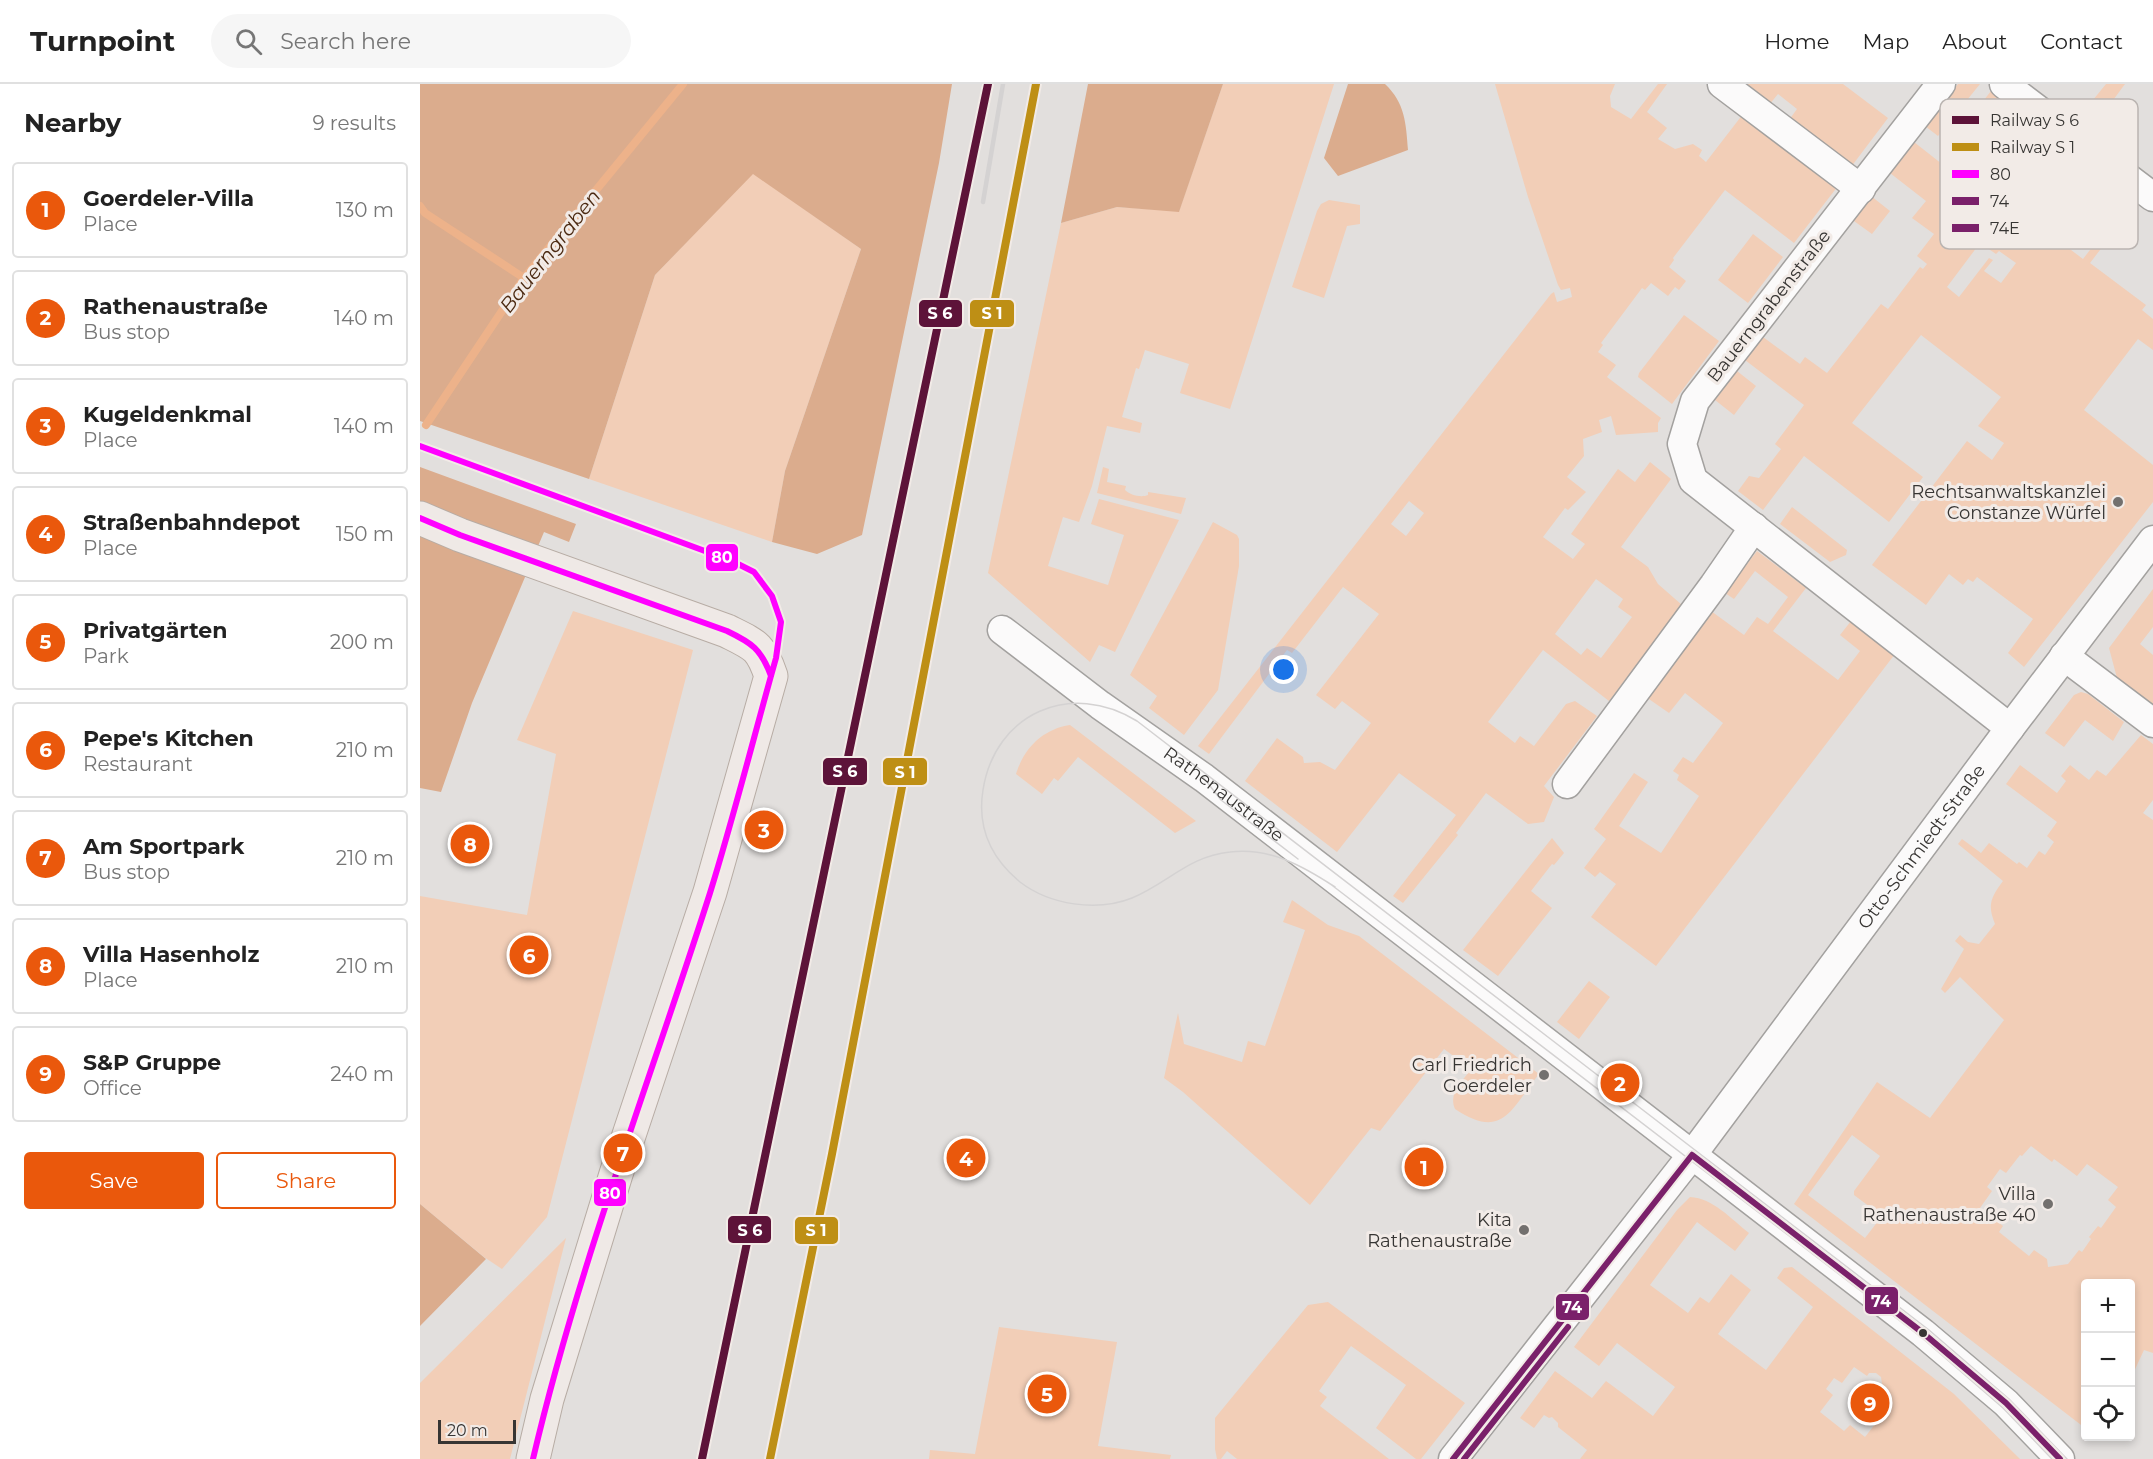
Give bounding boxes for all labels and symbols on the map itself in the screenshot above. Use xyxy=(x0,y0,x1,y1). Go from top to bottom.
legend xyxy=(1940,99,2138,249)
text: Railway S 6 xyxy=(1990,111,2079,130)
text: Railway S 1 xyxy=(1990,138,2075,157)
text: 80 xyxy=(1990,165,2011,184)
water label: Bauerngraben xyxy=(494,185,606,317)
text: 74 xyxy=(1990,192,2009,211)
text: 74E xyxy=(1990,219,2020,238)
street label: Bauerngrabenstraße xyxy=(1703,225,1835,387)
line badge: S 6 xyxy=(918,299,963,328)
line badge: S 1 xyxy=(969,299,1015,328)
text: S 6 xyxy=(928,304,952,323)
text: S 1 xyxy=(981,304,1003,323)
place label: Rechtsanwaltskanzlei Constanze Würfel xyxy=(1911,481,2106,524)
marker: Rechtsanwaltskanzlei Constanze Würfel xyxy=(2111,495,2125,509)
line badge: 80 xyxy=(705,543,739,572)
text: 80 xyxy=(711,548,733,567)
your location xyxy=(1269,655,1298,684)
street label: Rathenaustraße xyxy=(1159,742,1288,847)
line badge: S 6 xyxy=(822,757,868,786)
line badge: S 1 xyxy=(882,757,928,786)
street label: Otto-Schmiedt-Straße xyxy=(1853,760,1990,933)
text: S 6 xyxy=(833,762,857,781)
text: S 1 xyxy=(894,763,916,782)
pin: 3 xyxy=(744,808,784,852)
pin: 8 xyxy=(451,822,490,867)
pin: 6 xyxy=(510,932,548,978)
place label: Carl Friedrich Goerdeler xyxy=(1412,1054,1532,1097)
pin: 2 xyxy=(1600,1060,1640,1106)
marker: Carl Friedrich Goerdeler xyxy=(1537,1068,1551,1082)
pin: 7 xyxy=(604,1130,642,1176)
pin: 4 xyxy=(946,1136,986,1180)
pin: 1 xyxy=(1404,1144,1444,1190)
line badge: 80 xyxy=(593,1178,627,1207)
place label: Villa Rathenaustraße 40 xyxy=(1863,1183,2036,1226)
text: 80 xyxy=(599,1184,621,1203)
marker: Villa Rathenaustraße 40 xyxy=(2041,1197,2055,1211)
place label: Kita Rathenaustraße xyxy=(1367,1209,1512,1252)
line badge: S 6 xyxy=(727,1215,772,1244)
line badge: S 1 xyxy=(794,1216,839,1245)
text: S 6 xyxy=(738,1221,762,1240)
text: S 1 xyxy=(805,1221,827,1240)
marker: Kita Rathenaustraße xyxy=(1517,1223,1531,1237)
line badge: 74 xyxy=(1864,1286,1899,1315)
text: 74 xyxy=(1871,1292,1891,1311)
line badge: 74 xyxy=(1555,1293,1590,1321)
text: 74 xyxy=(1562,1298,1582,1317)
unlabelled marker xyxy=(1917,1327,1929,1339)
pin: 5 xyxy=(1028,1372,1066,1416)
pin: 9 xyxy=(1850,1380,1890,1426)
scale bar xyxy=(438,1417,516,1444)

